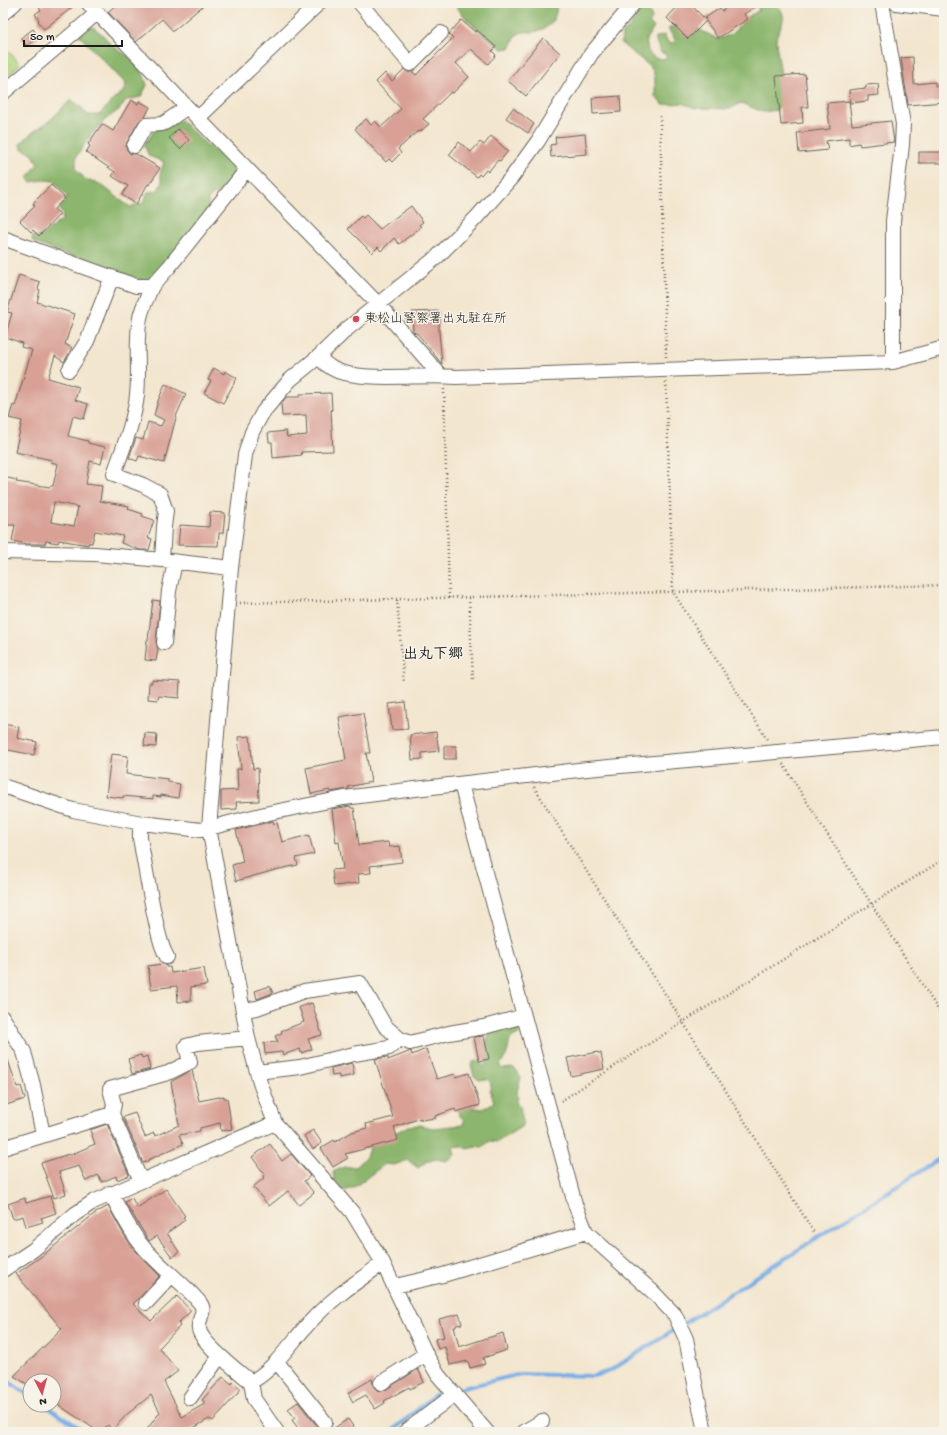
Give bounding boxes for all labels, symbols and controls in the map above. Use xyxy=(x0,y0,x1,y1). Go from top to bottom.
scale bar xyxy=(24,22,122,48)
text: 50 m xyxy=(30,31,55,45)
place label: 東松山警察署出丸駐在所 xyxy=(364,311,507,327)
marker: 東松山警察署出丸駐在所 xyxy=(351,314,361,324)
district label: 出丸下郷 xyxy=(403,646,463,664)
north arrow xyxy=(22,1373,62,1413)
text: N xyxy=(39,1395,47,1407)

